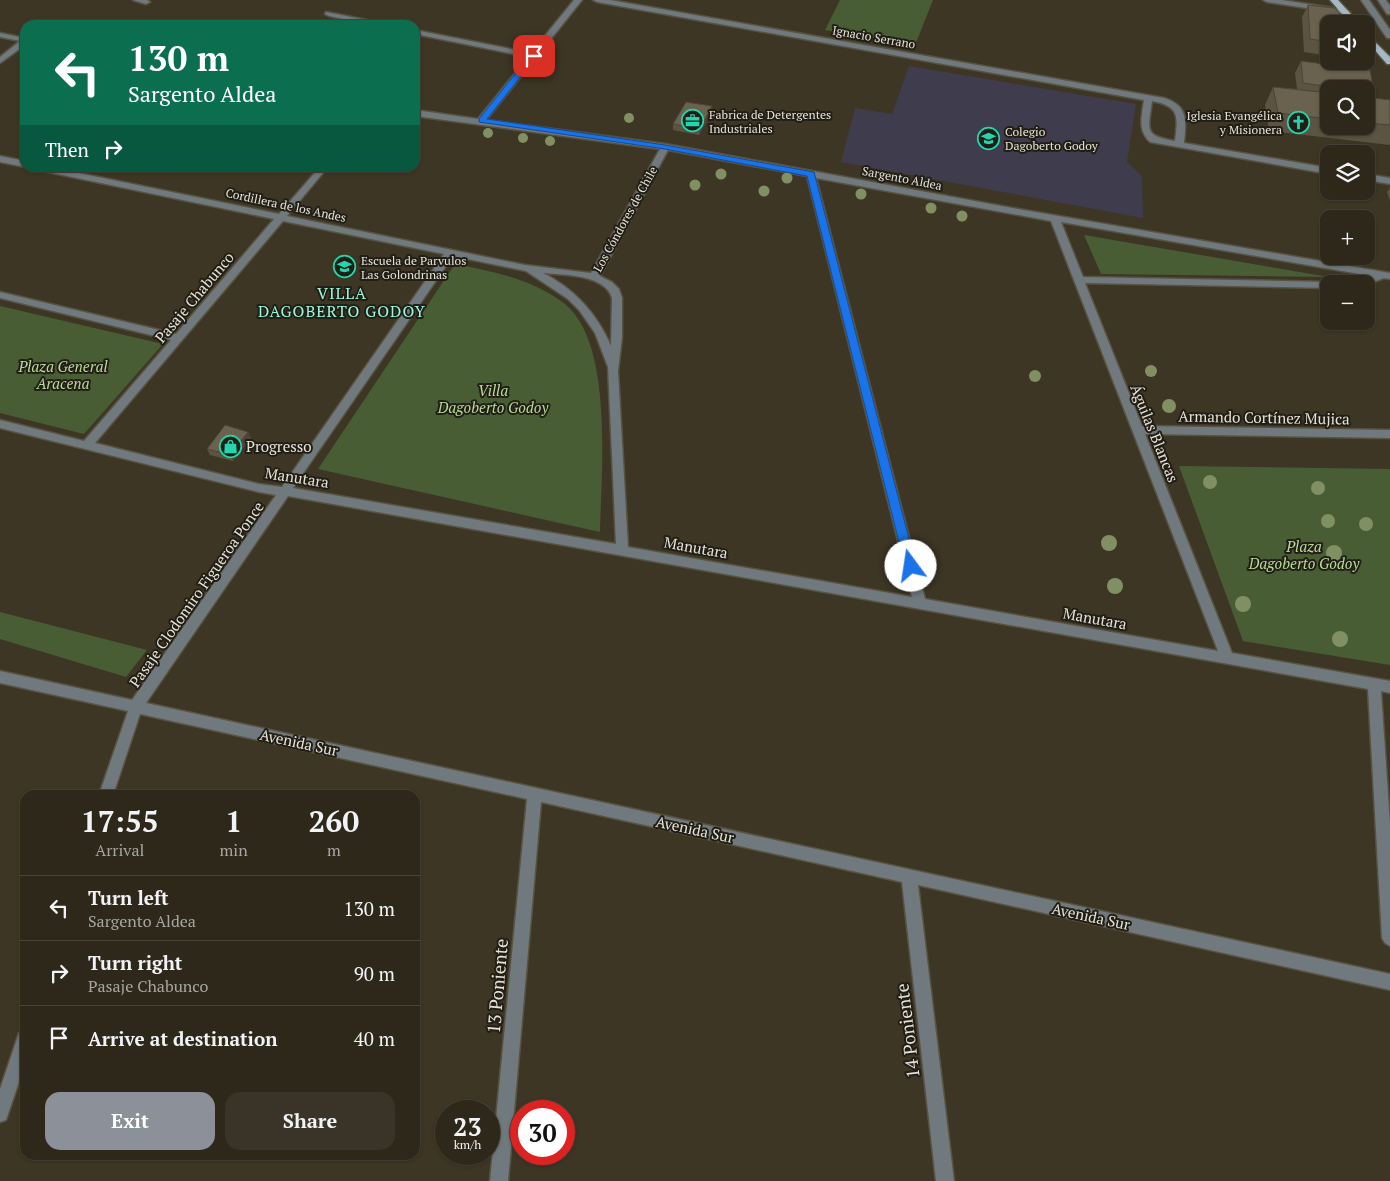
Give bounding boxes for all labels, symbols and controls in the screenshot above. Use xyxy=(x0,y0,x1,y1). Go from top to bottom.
map controls xyxy=(1320,15,1375,330)
button: sound xyxy=(1320,15,1375,70)
street label: Ignacio Serrano xyxy=(831,22,917,52)
text: 130 m xyxy=(128,35,229,81)
pin xyxy=(513,35,555,77)
icon: left xyxy=(45,40,110,105)
icon: arrive xyxy=(520,42,548,70)
text: Sargento Aldea xyxy=(128,79,276,108)
button: search xyxy=(1320,80,1375,135)
place label: Fabrica de Detergentes Industriales xyxy=(709,107,831,136)
place label: Iglesia Evangélica y Misionera xyxy=(1187,108,1282,137)
office icon: Fabrica de Detergentes Industriales xyxy=(681,109,705,133)
church icon: Iglesia Evangélica y Misionera xyxy=(1286,110,1310,134)
place label: Colegio Dagoberto Godoy xyxy=(1005,124,1099,153)
school or university icon: Colegio Dagoberto Godoy xyxy=(977,126,1001,150)
icon: right xyxy=(99,135,127,163)
text: Then xyxy=(45,137,89,162)
button: layers xyxy=(1320,145,1375,200)
street label: Sargento Aldea xyxy=(861,163,943,193)
street label: Los Cóndores de Chile xyxy=(590,164,660,274)
street label: Cordillera de los Andes xyxy=(224,185,348,225)
button: + xyxy=(1320,210,1375,265)
street label: Pasaje Chabunco xyxy=(150,247,238,347)
place label: Escuela de Parvulos Las Golondrinas xyxy=(361,253,466,282)
school or university icon: Escuela de Parvulos Las Golondrinas xyxy=(333,255,357,279)
button: − xyxy=(1320,275,1375,330)
district label: VILLA DAGOBERTO GODOY xyxy=(258,282,426,322)
park label: Plaza General Aracena xyxy=(17,356,108,393)
park label: Villa Dagoberto Godoy xyxy=(437,380,549,417)
street label: Águilas Blancas xyxy=(1126,381,1184,485)
street label: Armando Cortínez Mujica xyxy=(1178,406,1350,429)
shop icon: Progresso xyxy=(218,434,242,458)
place label: Progresso xyxy=(246,436,311,456)
street label: Manutara xyxy=(264,462,331,492)
street label: Pasaje Clodomiro Figueroa Ponce xyxy=(124,497,268,691)
street label: Manutara xyxy=(662,532,730,563)
park label: Plaza Dagoberto Godoy xyxy=(1248,536,1360,573)
position arrow xyxy=(884,539,936,591)
street label: Manutara xyxy=(1061,603,1129,634)
street label: Avenida Sur xyxy=(258,724,340,760)
text: 17:55 xyxy=(81,801,159,841)
text: 1 xyxy=(225,801,242,841)
text: 260 xyxy=(308,801,359,841)
street label: Avenida Sur xyxy=(654,811,736,847)
text: Arrival xyxy=(95,839,144,861)
text: min xyxy=(220,839,248,861)
text: m xyxy=(327,839,341,861)
text: Turn left xyxy=(88,885,169,910)
icon: left xyxy=(45,894,73,922)
text: 130 m xyxy=(344,896,395,921)
street label: Avenida Sur xyxy=(1050,898,1132,934)
text: Sargento Aldea xyxy=(88,910,196,932)
street label: 13 Poniente xyxy=(481,937,513,1035)
text: Turn right xyxy=(88,950,182,975)
icon: right xyxy=(45,959,73,987)
text: 90 m xyxy=(354,961,395,986)
text: Pasaje Chabunco xyxy=(88,975,208,997)
street label: 14 Poniente xyxy=(889,982,925,1080)
icon: arrive xyxy=(45,1024,73,1052)
text: Arrive at destination xyxy=(88,1026,277,1051)
text: 40 m xyxy=(354,1026,395,1051)
button: Exit xyxy=(45,1092,215,1150)
button: Share xyxy=(225,1092,395,1150)
speed limit sign: 30 xyxy=(510,1100,575,1165)
text: 23 xyxy=(453,1110,482,1143)
text: km/h xyxy=(454,1137,481,1152)

